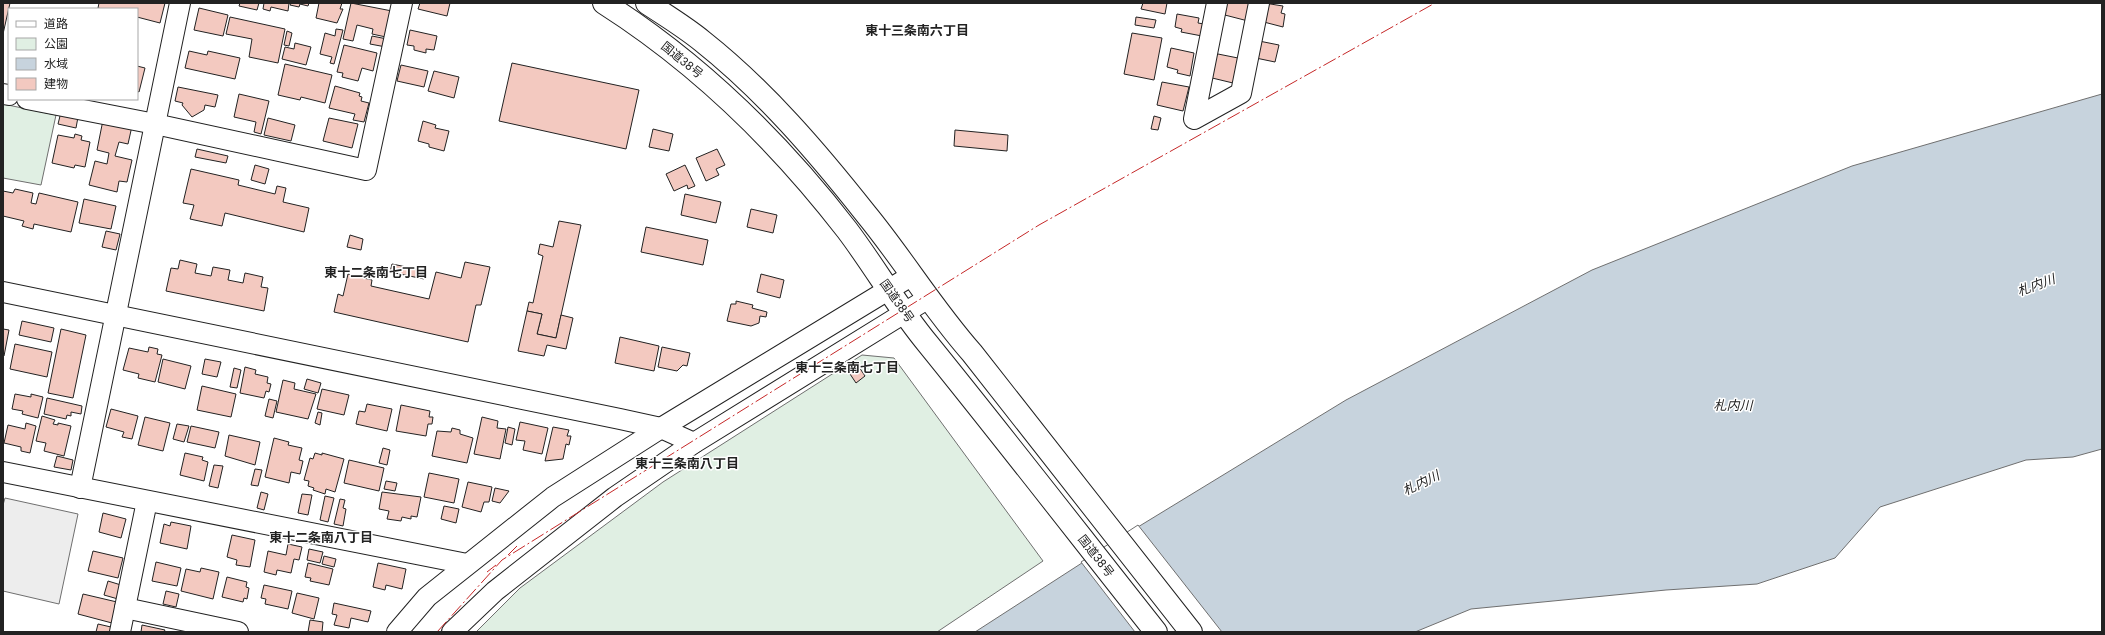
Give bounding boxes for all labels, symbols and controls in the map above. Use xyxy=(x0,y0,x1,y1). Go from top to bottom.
legend xyxy=(8,8,138,100)
text: 道路 xyxy=(44,17,68,31)
district label: 東十三条南六丁目 xyxy=(865,23,969,38)
text: 公園 xyxy=(44,37,68,51)
street label: 国道38号 xyxy=(658,39,706,81)
text: 水域 xyxy=(44,57,68,71)
text: 建物 xyxy=(44,77,68,91)
district label: 東十二条南七丁目 xyxy=(324,265,428,280)
water label: 札内川 xyxy=(2015,271,2059,299)
street label: 国道38号 xyxy=(877,277,917,325)
district label: 東十三条南七丁目 xyxy=(795,360,899,375)
water label: 札内川 xyxy=(1713,398,1754,413)
district label: 東十三条南八丁目 xyxy=(635,456,739,471)
water label: 札内川 xyxy=(1400,467,1444,498)
district label: 東十二条南八丁目 xyxy=(269,530,373,545)
street label: 国道38号 xyxy=(1075,532,1117,580)

